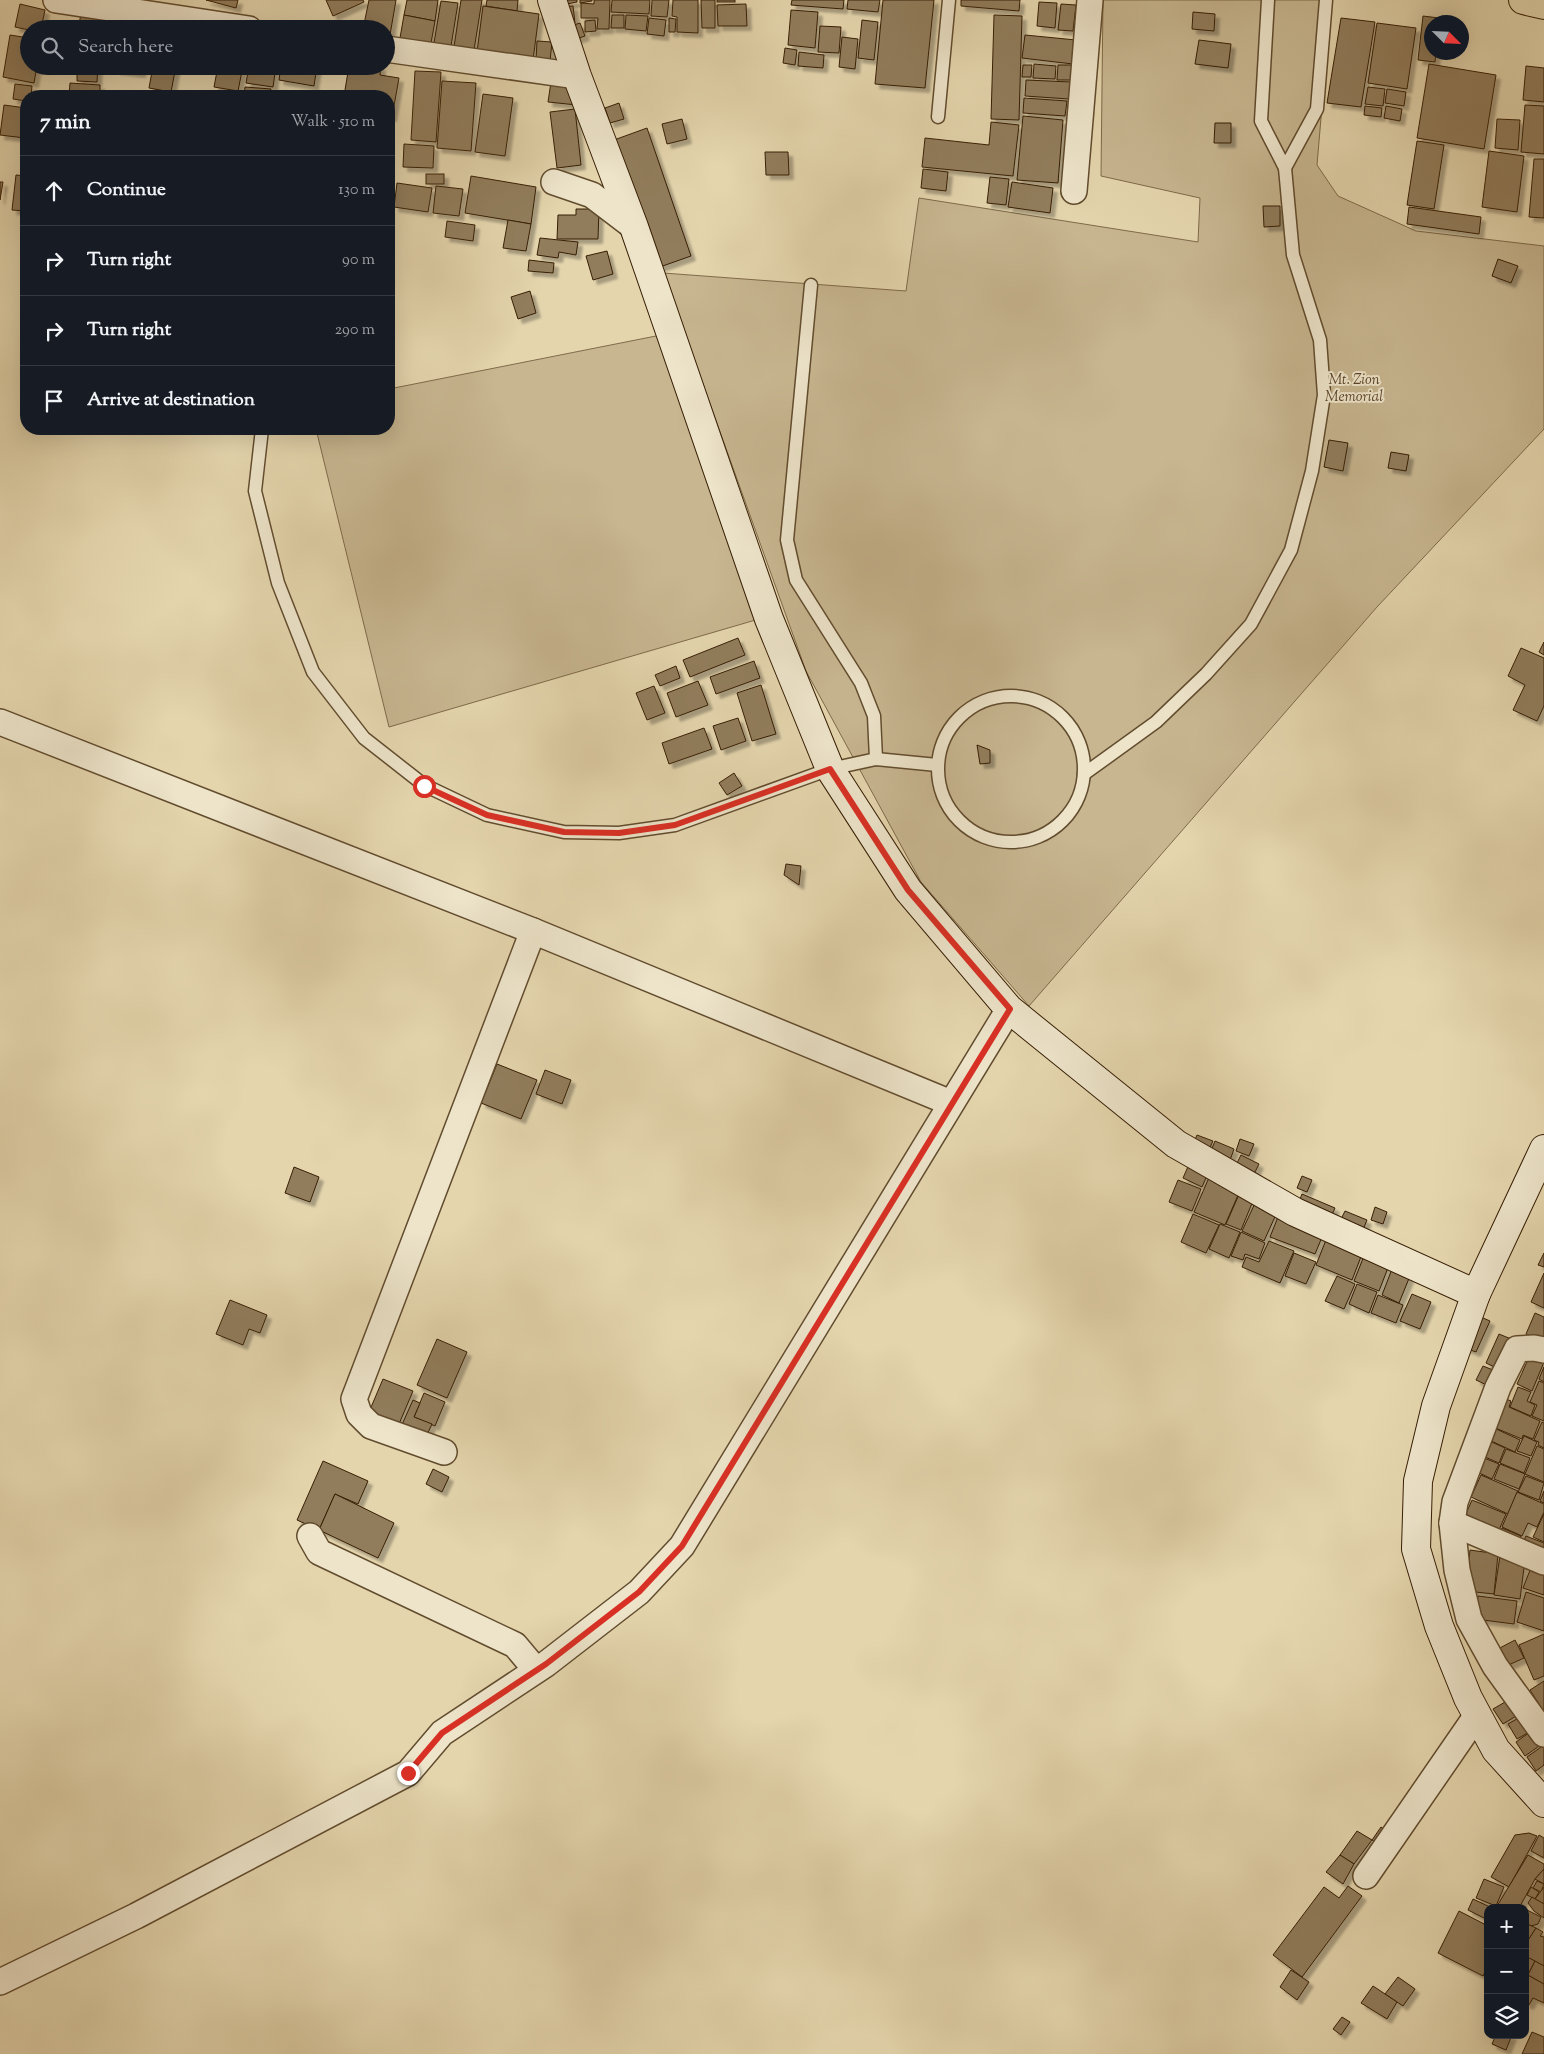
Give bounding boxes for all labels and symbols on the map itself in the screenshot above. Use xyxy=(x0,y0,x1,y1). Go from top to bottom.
north arrow xyxy=(1424,15,1469,60)
park label: Mt. Zion Memorial xyxy=(1325,370,1383,408)
route start xyxy=(413,775,436,798)
route end xyxy=(397,1762,420,1785)

